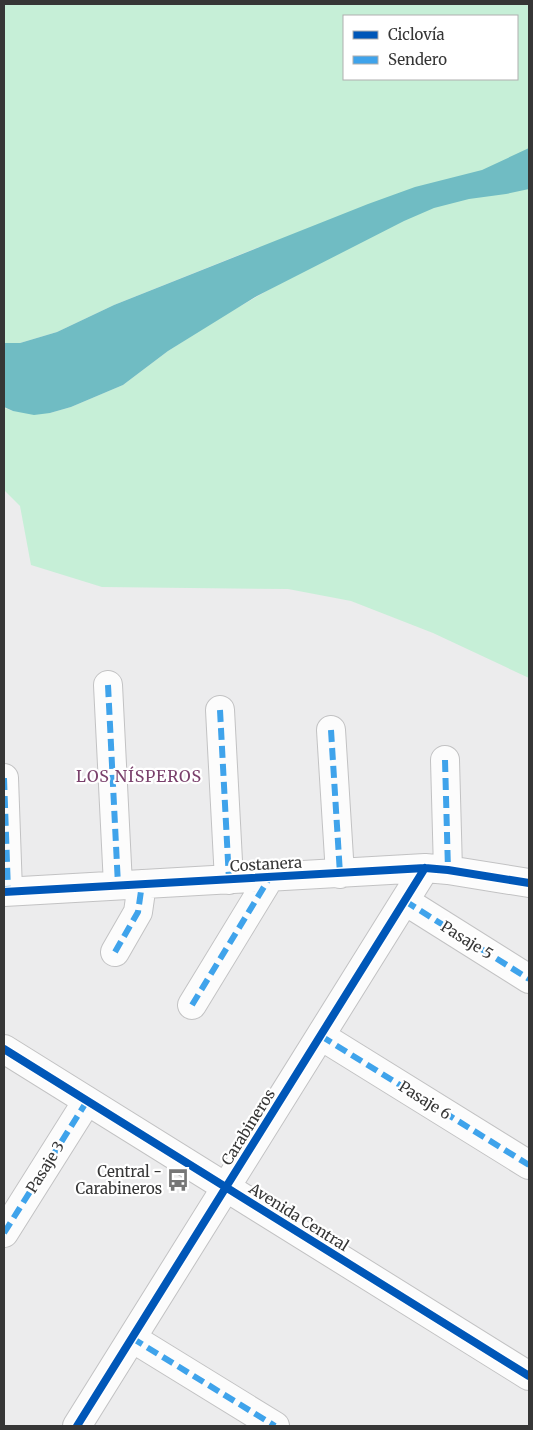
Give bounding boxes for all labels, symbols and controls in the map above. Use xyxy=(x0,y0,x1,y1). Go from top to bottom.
legend xyxy=(343,15,518,80)
text: Ciclovía xyxy=(388,25,445,44)
text: Sendero xyxy=(388,50,447,69)
district label: LOS NÍSPEROS xyxy=(76,766,202,786)
street label: Costanera xyxy=(229,853,303,875)
street label: Pasaje 5 xyxy=(437,917,497,963)
street label: Pasaje 6 xyxy=(395,1077,455,1123)
street label: Carabineros xyxy=(217,1085,279,1169)
street label: Pasaje 3 xyxy=(22,1138,68,1196)
place label: Central - Carabineros xyxy=(76,1162,162,1198)
bus stop icon: Central - Carabineros xyxy=(165,1167,191,1193)
street label: Avenida Central xyxy=(245,1178,353,1255)

